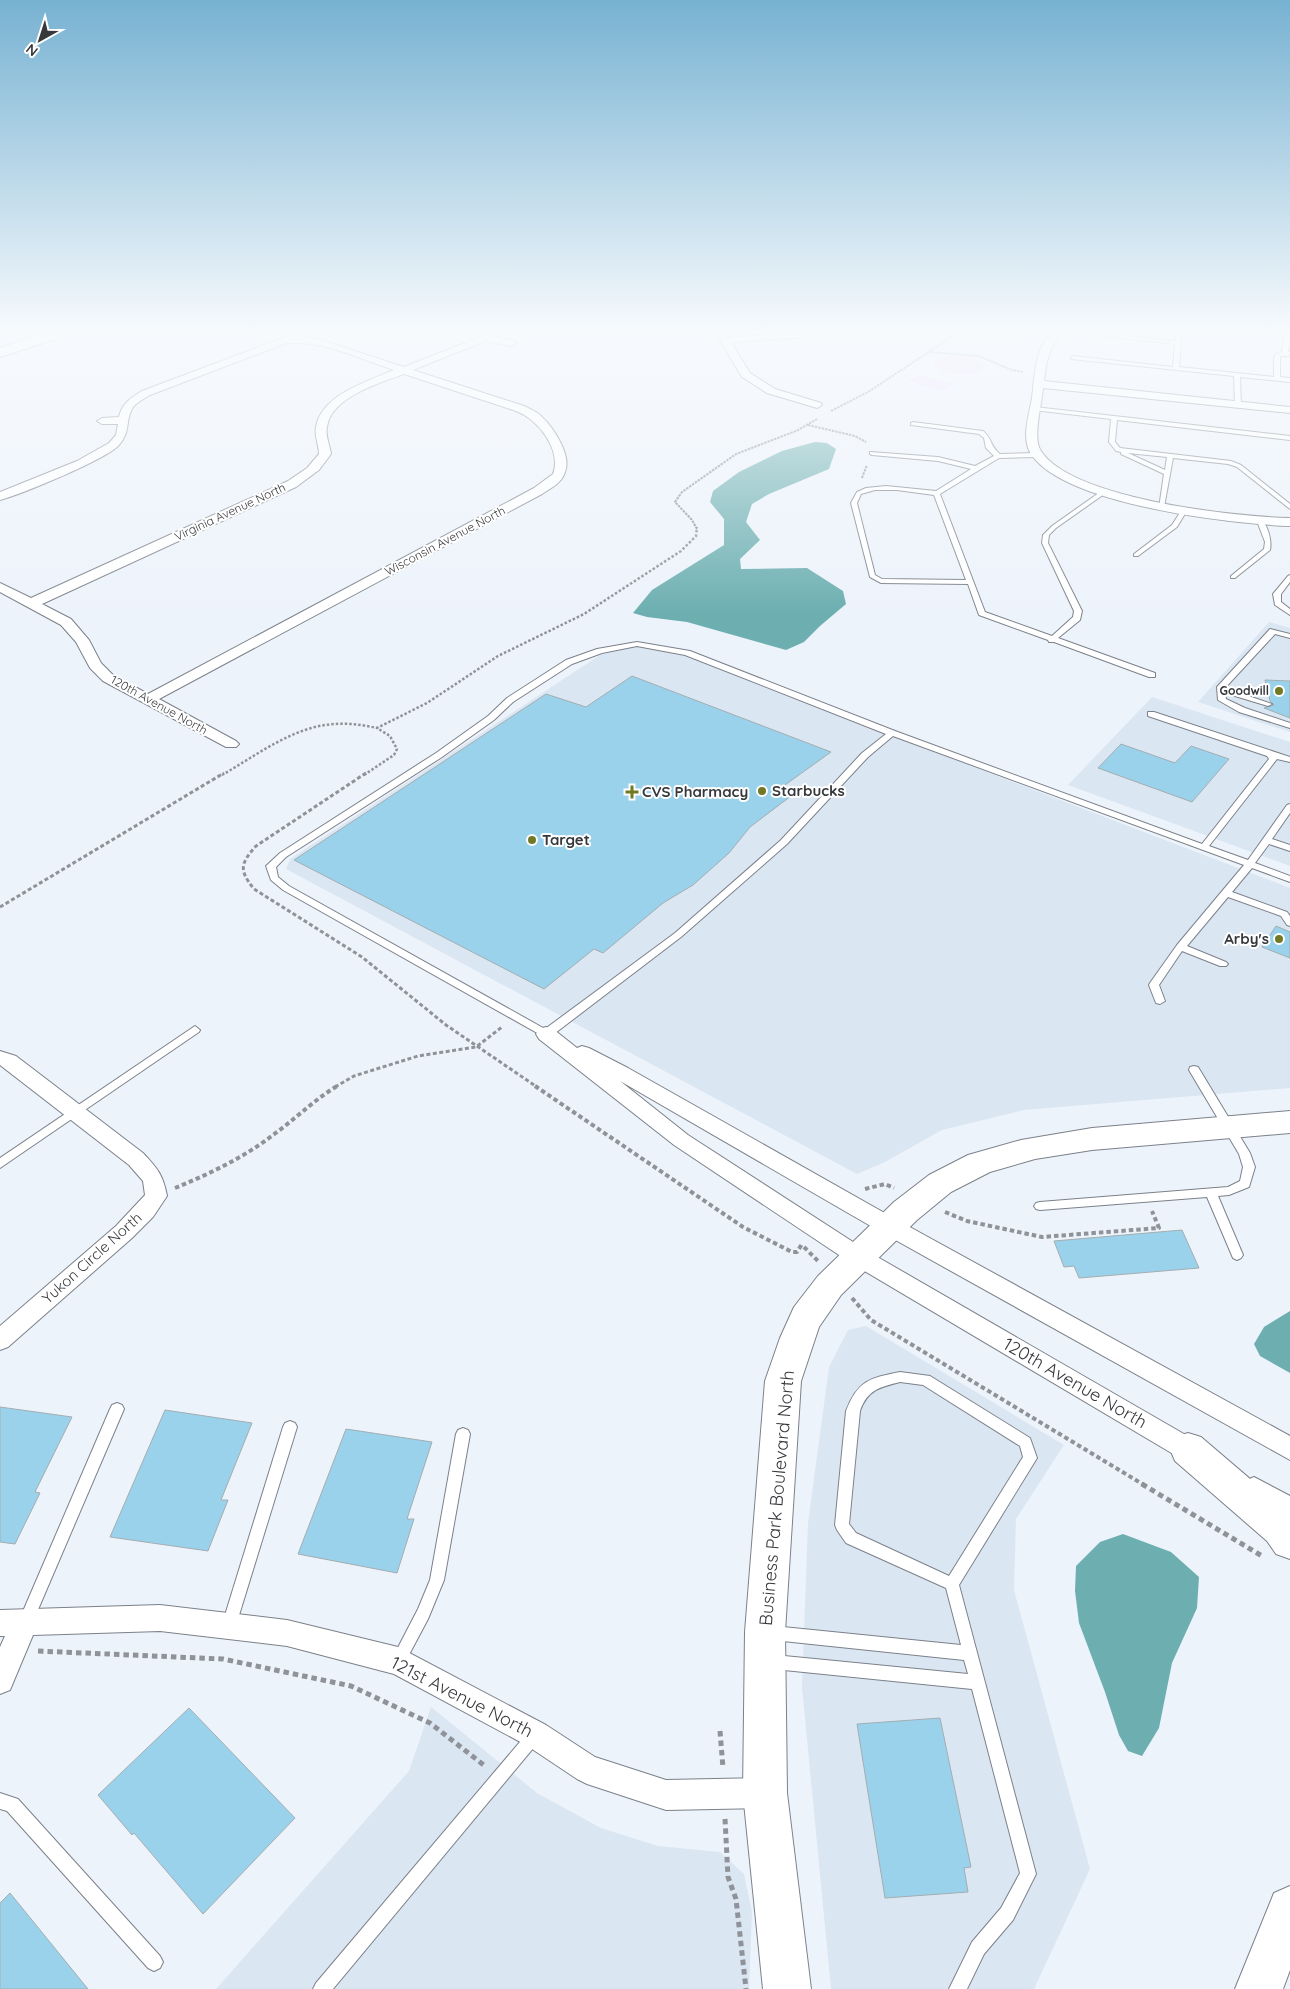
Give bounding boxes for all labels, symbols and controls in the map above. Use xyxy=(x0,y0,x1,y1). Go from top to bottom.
north arrow xyxy=(15,15,65,65)
text: N xyxy=(22,40,41,60)
street label: Virginia Avenue North xyxy=(172,479,288,544)
street label: Wisconsin Avenue North xyxy=(382,502,508,579)
street label: 120th Avenue North xyxy=(108,672,210,737)
place label: Goodwill xyxy=(1220,683,1269,698)
marker: Goodwill xyxy=(1273,685,1285,697)
place label: Starbucks xyxy=(772,781,845,800)
place label: CVS Pharmacy xyxy=(642,782,748,801)
marker: Starbucks xyxy=(756,785,768,797)
marker: CVS Pharmacy xyxy=(626,786,638,798)
place label: Target xyxy=(542,830,590,849)
marker: Target xyxy=(526,834,538,846)
place label: Arby's xyxy=(1224,929,1269,948)
marker: Arby's xyxy=(1273,933,1285,945)
street label: Yukon Circle North xyxy=(38,1208,145,1307)
street label: 120th Avenue North xyxy=(999,1332,1151,1433)
street label: Business Park Boulevard North xyxy=(754,1369,799,1627)
street label: 121st Avenue North xyxy=(387,1651,537,1742)

